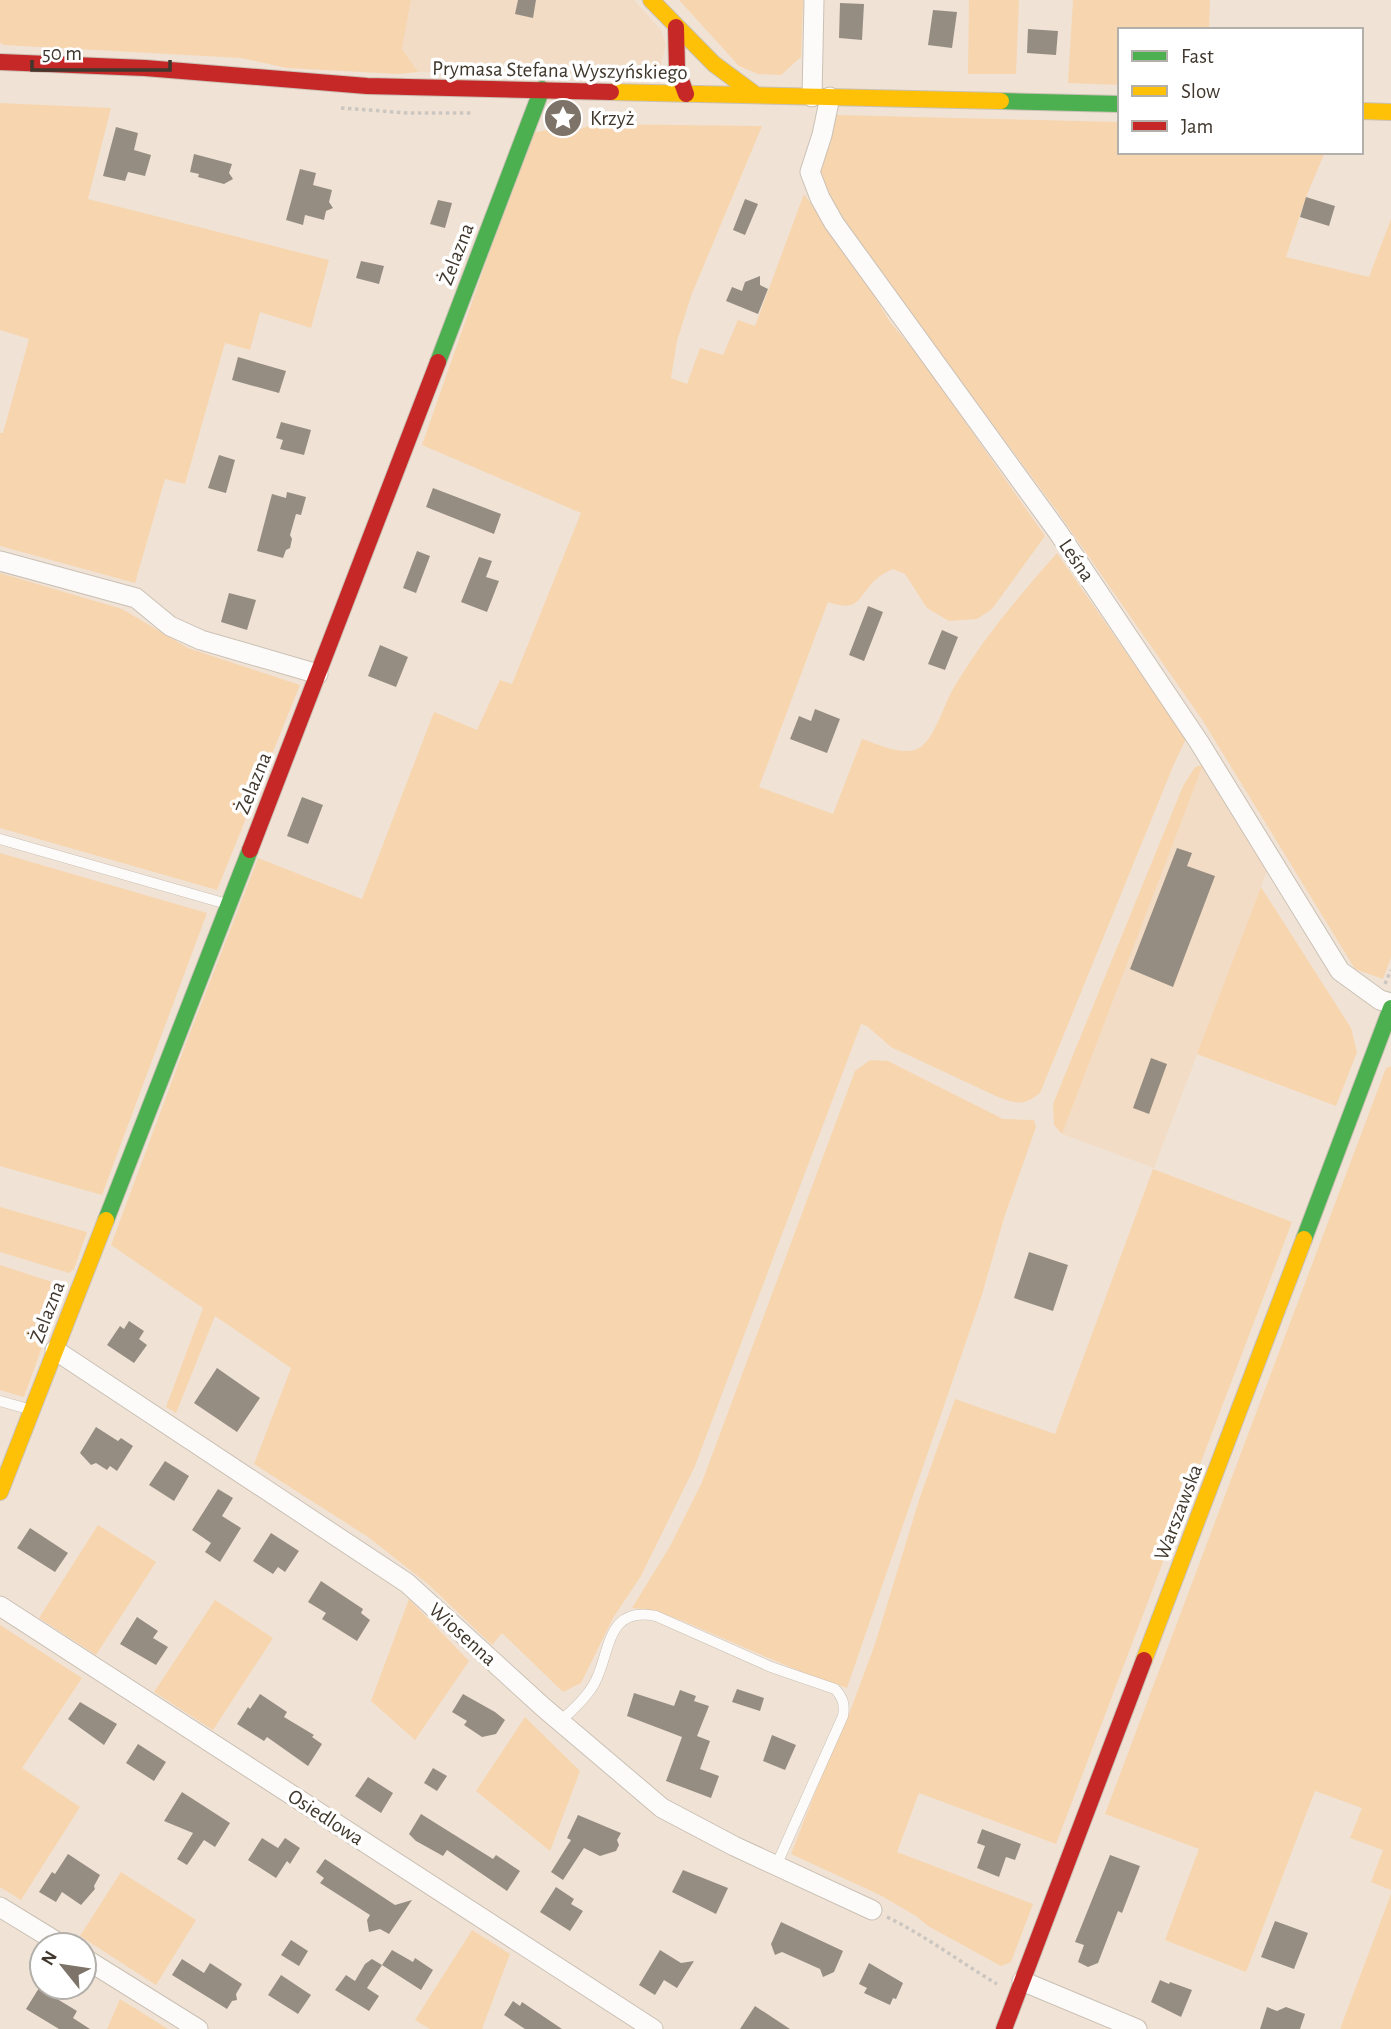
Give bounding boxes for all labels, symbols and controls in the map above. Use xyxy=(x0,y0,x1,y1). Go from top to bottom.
scale bar xyxy=(32,28,170,72)
legend xyxy=(1118,28,1363,154)
text: 50 m xyxy=(42,43,82,64)
text: Fast xyxy=(1181,46,1214,67)
street label: Prymasa Stefana Wyszyńskiego xyxy=(432,58,688,83)
text: Slow xyxy=(1181,81,1220,102)
place icon: Krzyż xyxy=(542,97,584,139)
place label: Krzyż xyxy=(590,108,634,129)
text: Jam xyxy=(1181,116,1213,137)
street label: Żelazna xyxy=(434,220,478,288)
street label: Leśna xyxy=(1055,535,1098,586)
street label: Żelazna xyxy=(231,749,275,817)
street label: Żelazna xyxy=(25,1278,69,1346)
street label: Warszawska xyxy=(1151,1461,1206,1563)
street label: Wiosenna xyxy=(425,1599,501,1670)
street label: Osiedlowa xyxy=(284,1785,368,1850)
north arrow xyxy=(28,1931,98,2001)
text: N xyxy=(38,1948,61,1969)

